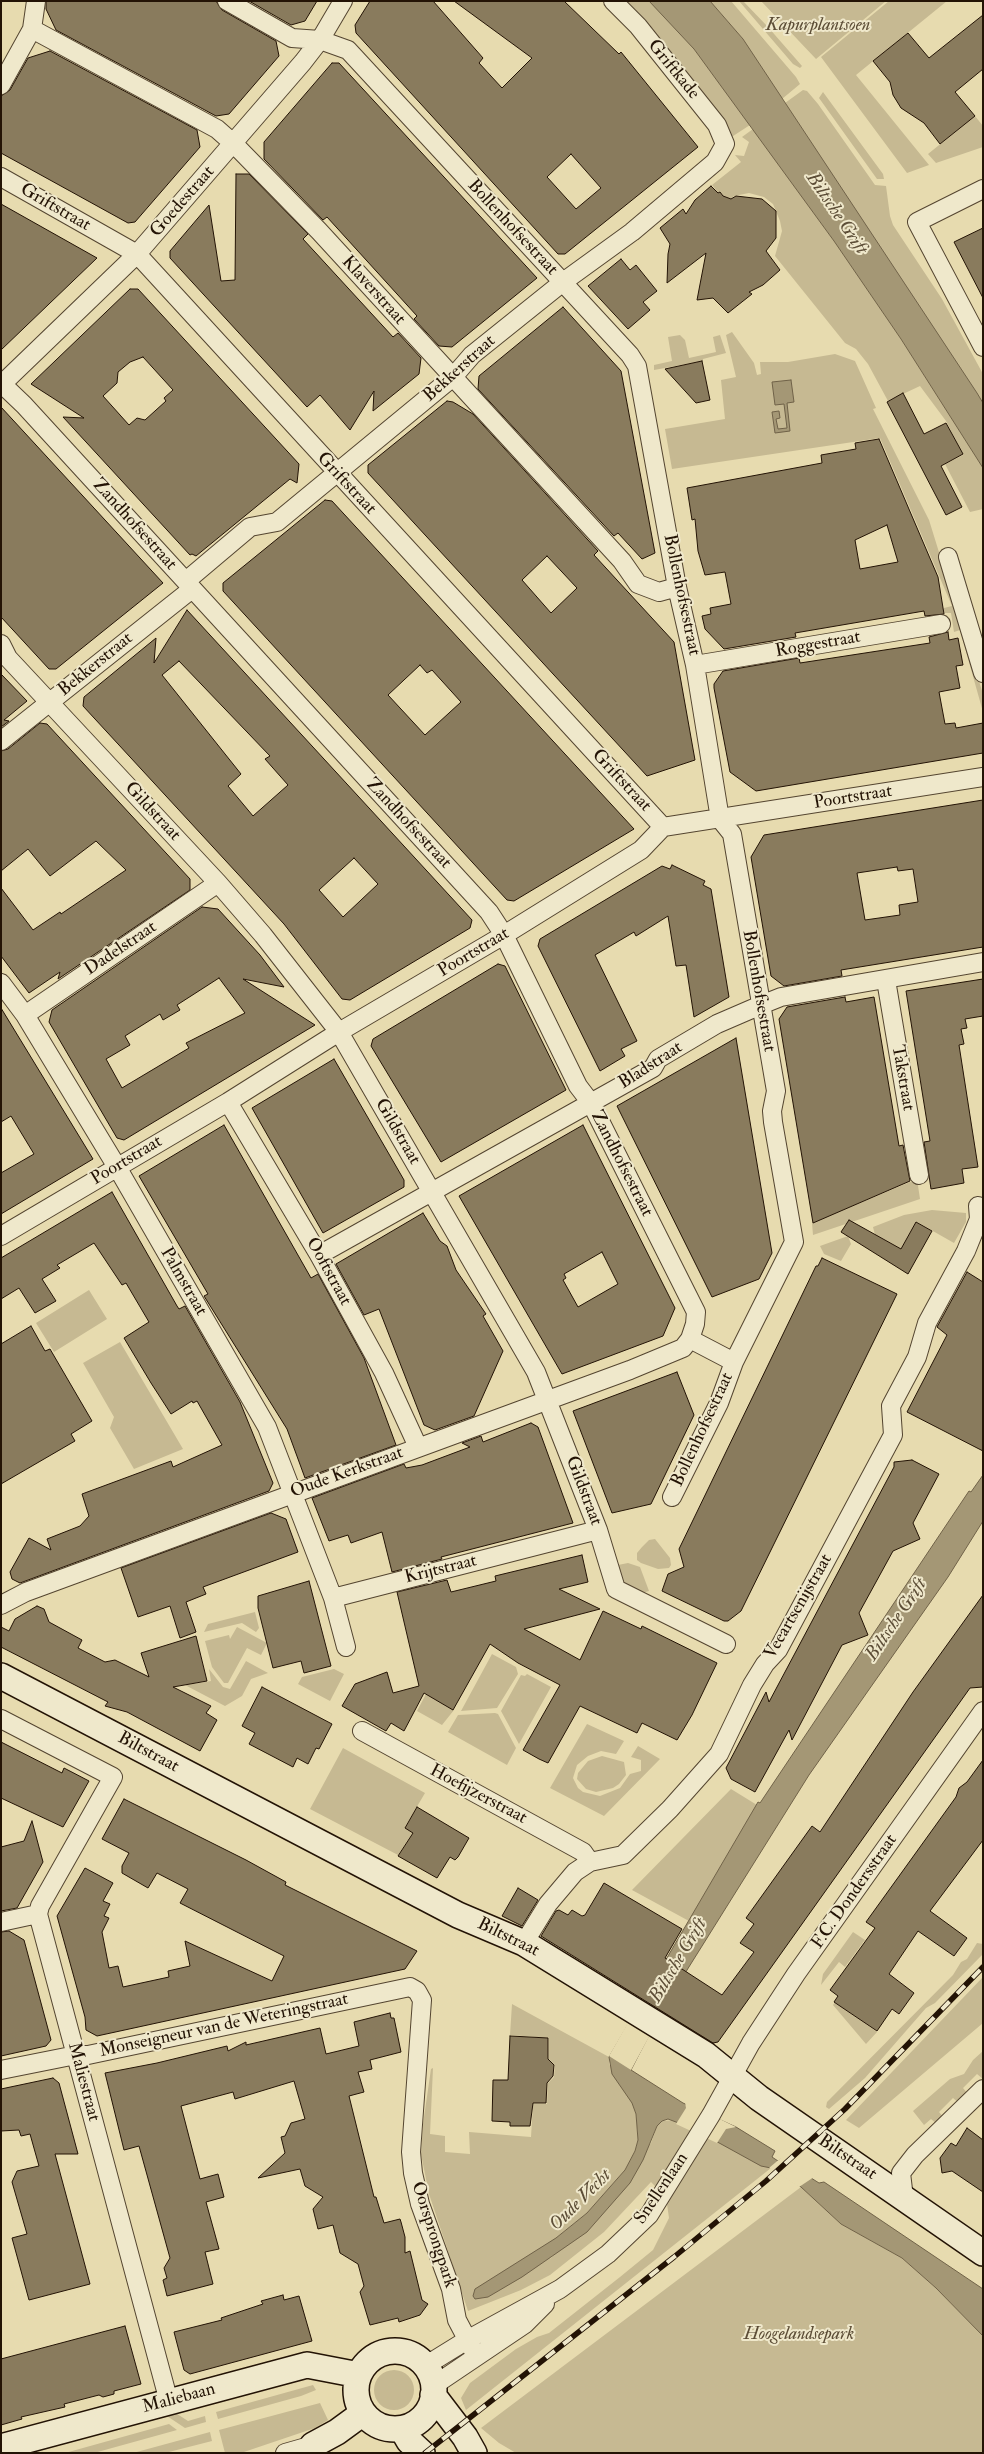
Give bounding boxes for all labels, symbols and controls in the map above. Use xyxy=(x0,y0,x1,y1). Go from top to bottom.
park label: Kapurplantsoen xyxy=(766,15,870,37)
street label: Griftkade xyxy=(642,36,704,104)
street label: Goedestraat xyxy=(146,162,220,242)
water label: Biltsche Grift xyxy=(800,168,872,260)
street label: Bollenhofsestraat xyxy=(462,176,562,280)
street label: Griftstraat xyxy=(16,179,94,237)
street label: Klaverstraat xyxy=(336,252,410,330)
street label: Bekkerstraat xyxy=(419,331,501,407)
street label: Griftstraat xyxy=(312,448,380,520)
street label: Zandhofsestraat xyxy=(87,475,181,575)
street label: Bollenhofsestraat xyxy=(658,532,704,658)
street label: Roggestraat xyxy=(774,627,862,663)
street label: Bekkerstraat xyxy=(54,628,138,702)
street label: Griftstraat xyxy=(587,745,655,817)
street label: Zandhofsestraat xyxy=(361,774,455,874)
street label: Gildstraat xyxy=(119,778,185,846)
street label: Poortstraat xyxy=(812,781,894,815)
street label: Dadelstraat xyxy=(81,917,161,981)
street label: Poortstraat xyxy=(434,923,514,983)
street label: Bollenhofsestraat xyxy=(737,928,779,1054)
street label: Bladstraat xyxy=(615,1037,687,1095)
street label: Takstraat xyxy=(886,1043,918,1113)
street label: Gildstraat xyxy=(369,1095,425,1169)
street label: Zandhofsestraat xyxy=(585,1107,657,1221)
street label: Poortstraat xyxy=(87,1131,167,1191)
street label: Ooftstraat xyxy=(301,1234,355,1310)
street label: Palmstraat xyxy=(155,1244,211,1320)
street label: Bollenhofsestraat xyxy=(667,1370,739,1490)
street label: Oude Kerkstraat xyxy=(288,1443,406,1503)
street label: Gildstraat xyxy=(560,1453,606,1529)
street label: Krijtstraat xyxy=(403,1551,479,1589)
street label: Veeartsenijstraat xyxy=(760,1551,838,1663)
water label: Biltsche Grift xyxy=(861,1574,933,1666)
street label: Biltstraat xyxy=(114,1728,182,1778)
street label: Hoefijzerstraat xyxy=(426,1760,530,1830)
street label: F.C. Dondersstraat xyxy=(807,1831,903,1953)
street label: Biltstraat xyxy=(474,1914,542,1962)
water label: Biltsche Grift xyxy=(645,1915,713,2007)
street label: Monseigneur van de Weteringstraat xyxy=(98,1989,350,2063)
street label: Maliestraat xyxy=(62,2040,104,2124)
street label: Biltstraat xyxy=(814,2131,880,2185)
street label: Snellenlaan xyxy=(630,2149,694,2229)
water label: Oude Vecht xyxy=(545,2165,617,2237)
street label: Oorsprongpark xyxy=(406,2179,460,2291)
park label: Hoogelandsepark xyxy=(744,2324,854,2346)
street label: Maliebaan xyxy=(140,2379,218,2419)

